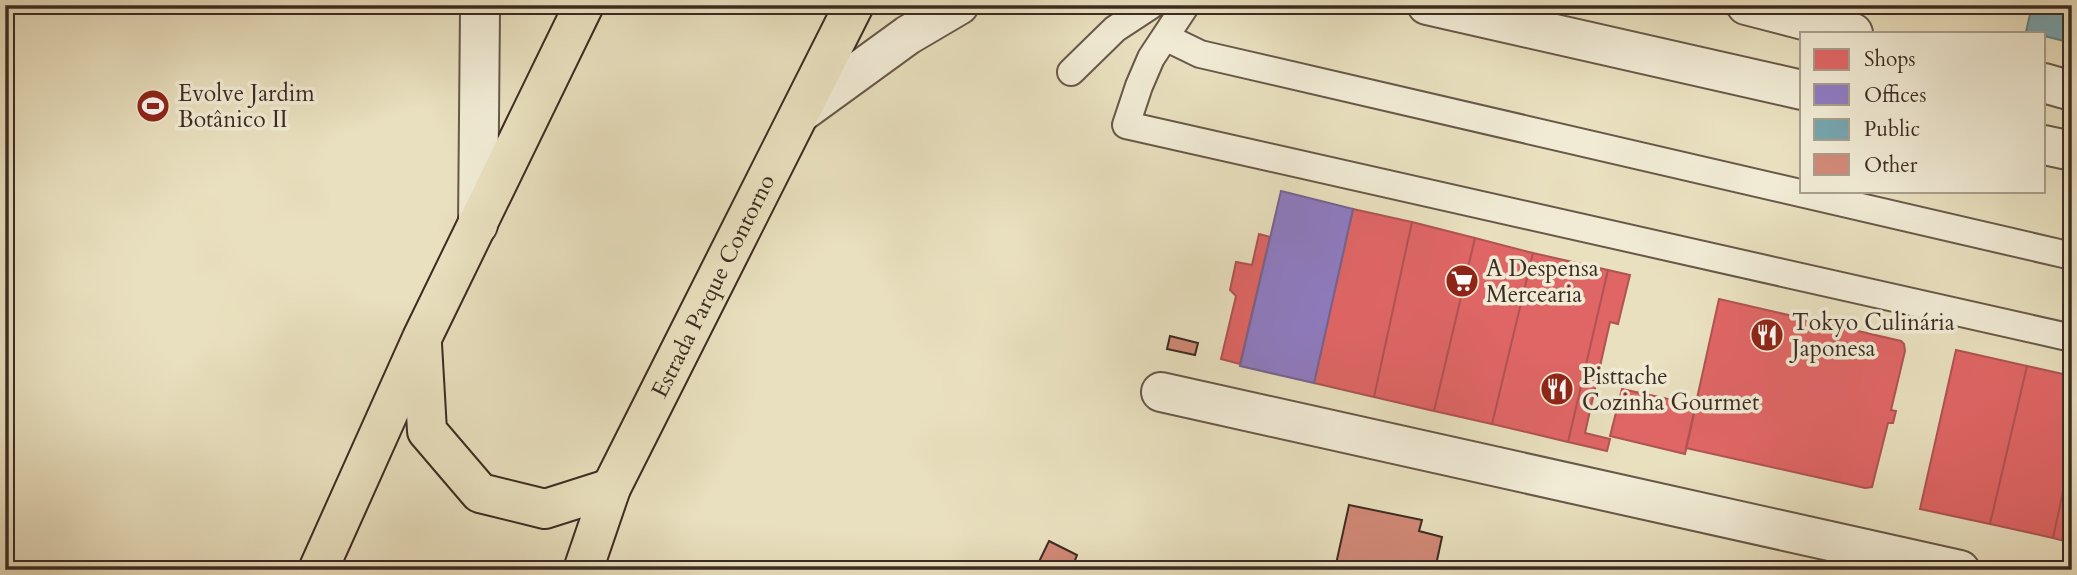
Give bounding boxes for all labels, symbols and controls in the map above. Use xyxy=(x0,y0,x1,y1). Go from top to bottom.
legend xyxy=(1800,32,2046,192)
text: Shops xyxy=(1864,45,1916,74)
place label: Evolve Jardim Botânico II xyxy=(178,78,315,135)
text: Offices xyxy=(1864,81,1926,110)
sports icon: Evolve Jardim Botânico II xyxy=(134,87,172,125)
text: Public xyxy=(1864,115,1920,144)
text: Other xyxy=(1864,151,1918,180)
street label: Estrada Parque Contorno xyxy=(644,169,782,403)
place label: A Despensa Mercearia xyxy=(1486,253,1599,310)
supermarket icon: A Despensa Mercearia xyxy=(1443,262,1481,300)
place label: Tokyo Culinária Japonesa xyxy=(1789,307,1955,364)
restaurant icon: Tokyo Culinária Japonesa xyxy=(1748,316,1786,354)
place label: Pisttache Cozinha Gourmet xyxy=(1582,361,1759,418)
restaurant icon: Pisttache Cozinha Gourmet xyxy=(1538,370,1576,408)

